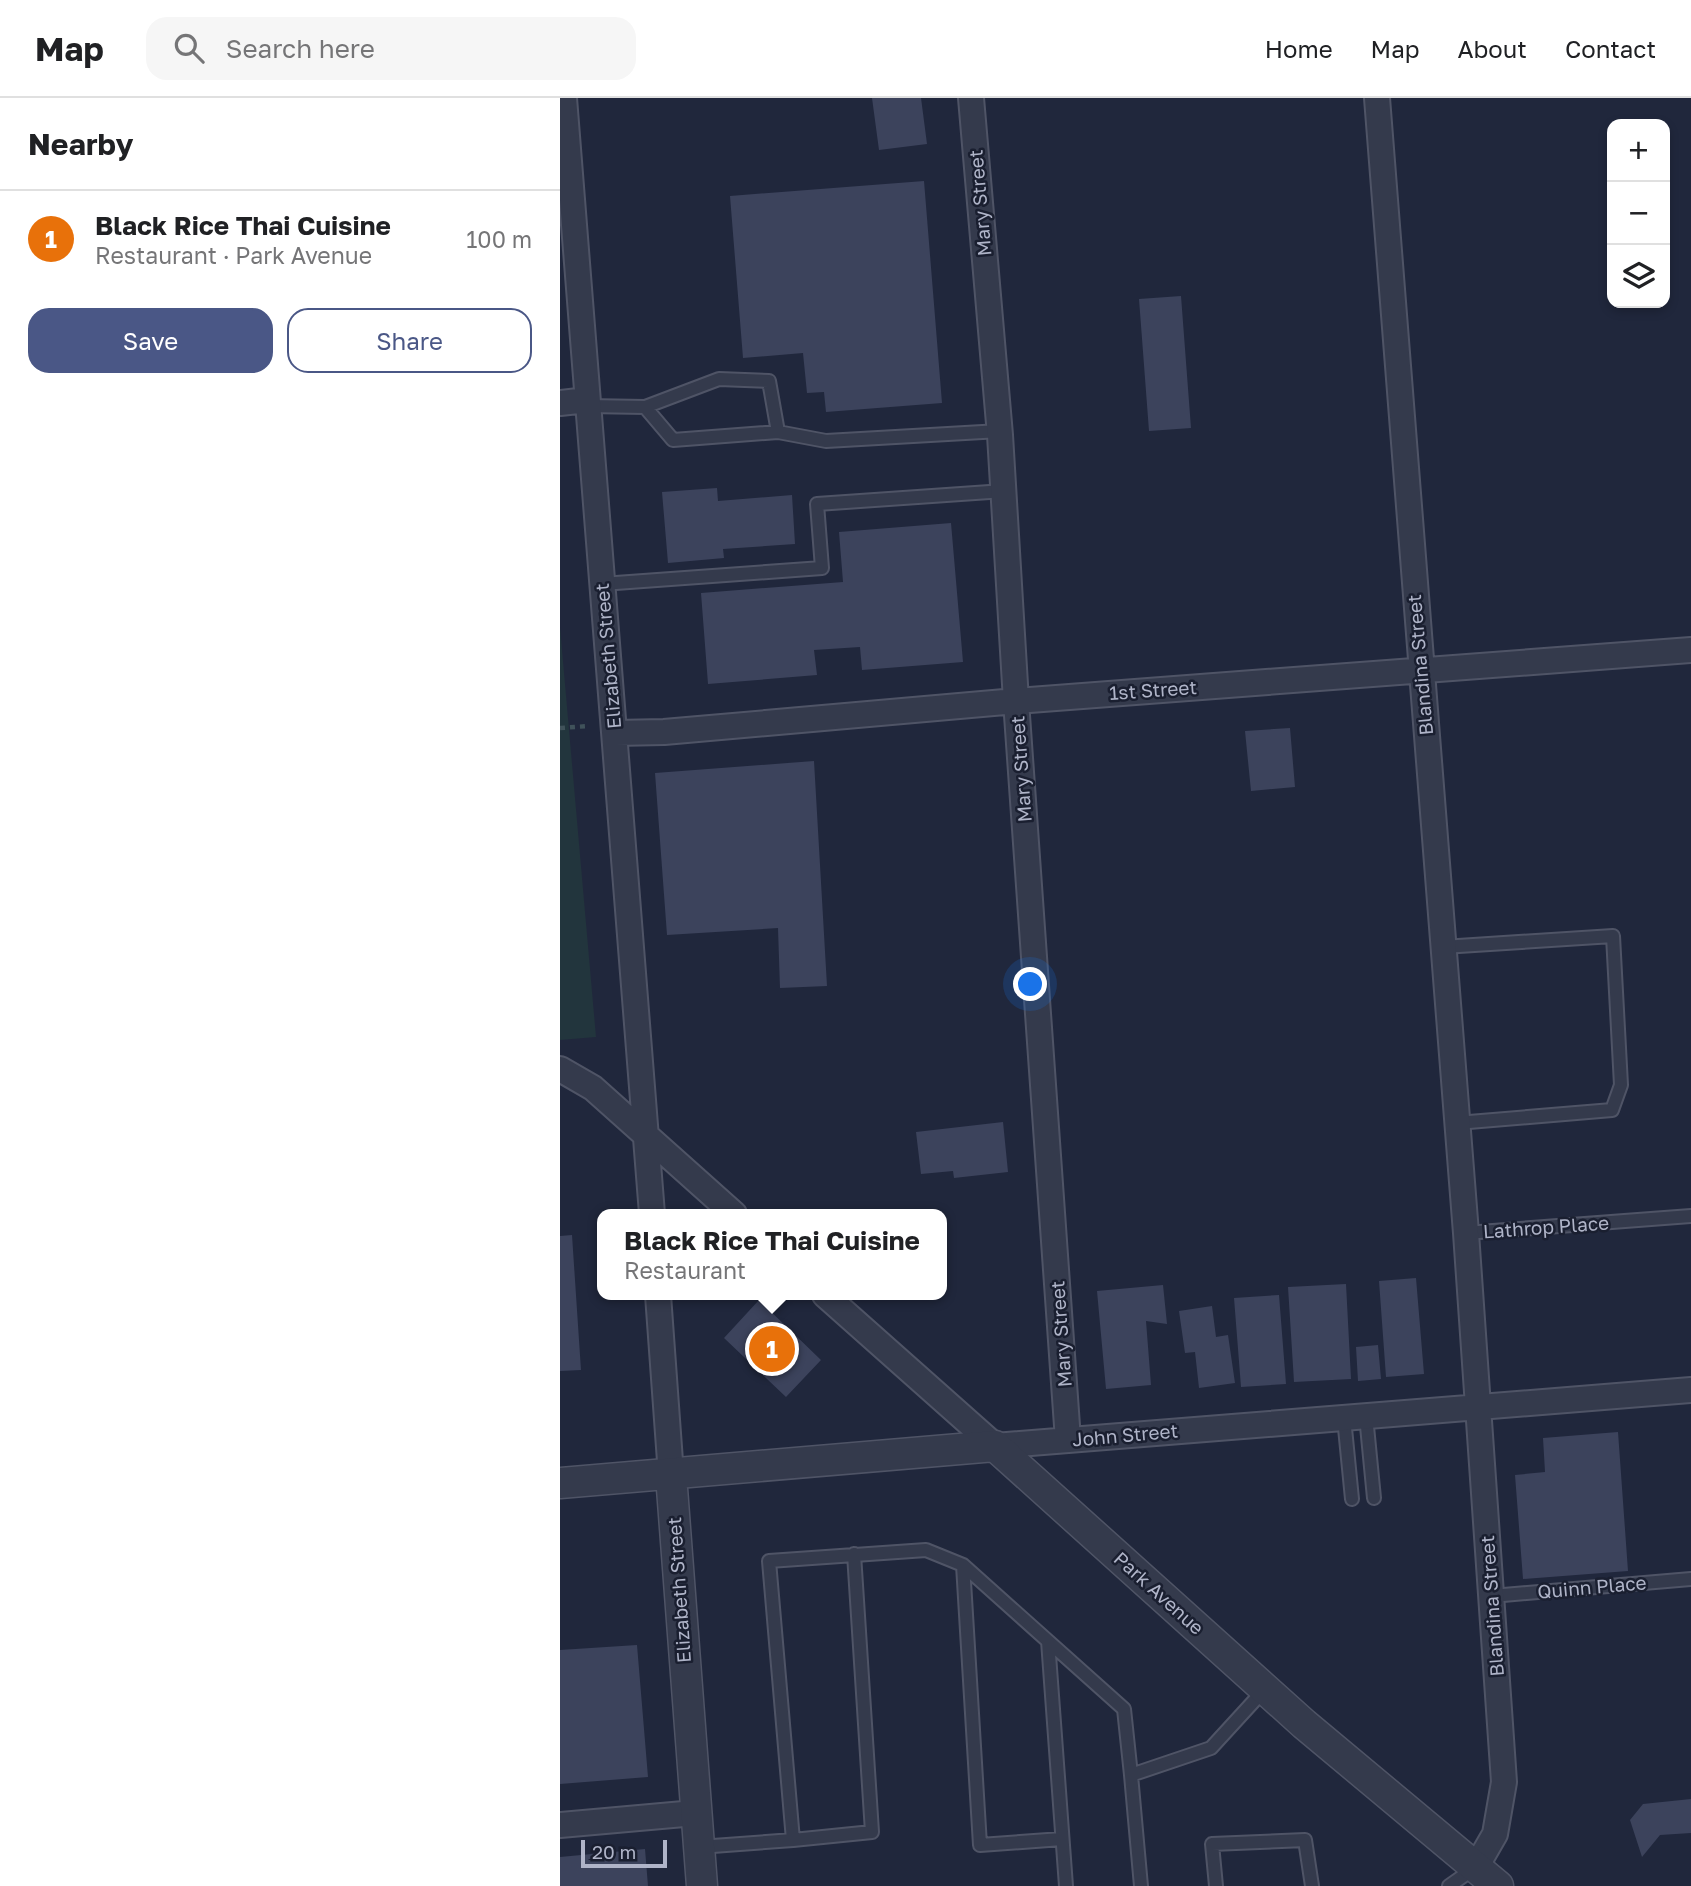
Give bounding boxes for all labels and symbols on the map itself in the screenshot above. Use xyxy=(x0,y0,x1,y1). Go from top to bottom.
street label: Mary Street xyxy=(963,149,996,257)
street label: Elizabeth Street xyxy=(590,582,625,730)
street label: Blandina Street xyxy=(1402,594,1437,736)
street label: 1st Street xyxy=(1108,675,1198,704)
street label: Mary Street xyxy=(1005,715,1036,823)
your location xyxy=(1013,967,1047,1001)
street label: Lathrop Place xyxy=(1482,1211,1610,1242)
street label: Mary Street xyxy=(1045,1280,1076,1388)
pin: 1 xyxy=(749,1323,795,1375)
street label: John Street xyxy=(1071,1418,1179,1451)
street label: Elizabeth Street xyxy=(662,1516,695,1664)
street label: Blandina Street xyxy=(1475,1535,1508,1677)
street label: Park Avenue xyxy=(1110,1546,1209,1639)
street label: Quinn Place xyxy=(1536,1570,1647,1603)
scale bar xyxy=(581,1837,667,1869)

